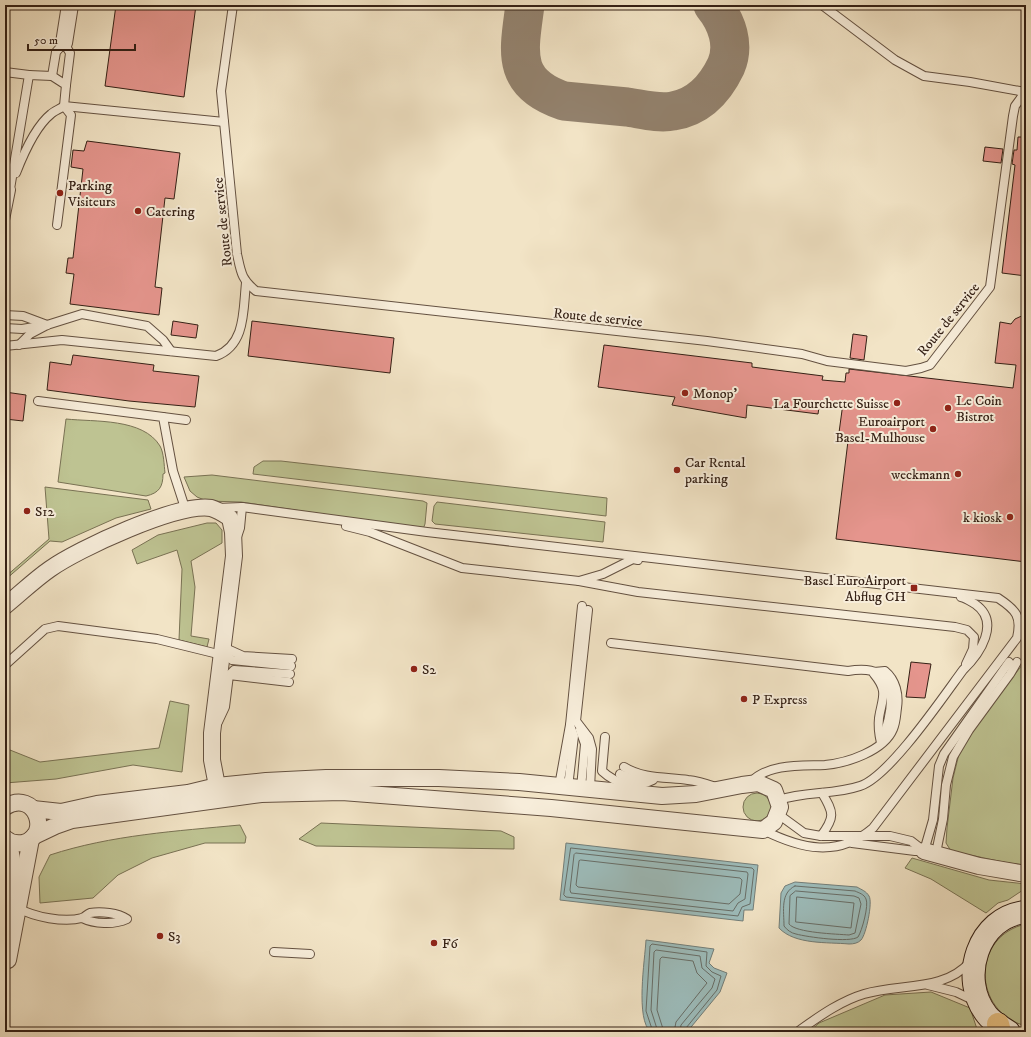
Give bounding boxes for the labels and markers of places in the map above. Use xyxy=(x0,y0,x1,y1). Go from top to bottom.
place label: Parking Visiteurs xyxy=(67,177,116,211)
marker: Parking Visiteurs xyxy=(55,188,65,198)
place label: Catering xyxy=(146,203,195,221)
marker: Catering xyxy=(133,206,143,216)
place label: Monop' xyxy=(693,385,738,403)
marker: Monop' xyxy=(680,388,690,398)
place label: Le Coin Bistrot xyxy=(956,392,1003,426)
place label: La Fourchette Suisse xyxy=(773,395,889,413)
marker: La Fourchette Suisse xyxy=(892,398,902,408)
marker: Le Coin Bistrot xyxy=(943,403,953,413)
place label: Euroairport Basel-Mulhouse xyxy=(835,413,926,447)
marker: Euroairport Basel-Mulhouse xyxy=(928,424,938,434)
place label: Car Rental parking xyxy=(684,454,746,488)
marker: Car Rental parking xyxy=(672,465,682,475)
place label: weckmann xyxy=(890,466,951,484)
marker: weckmann xyxy=(953,469,963,479)
place label: S12 xyxy=(35,503,54,521)
marker: S12 xyxy=(22,506,32,516)
place label: k kiosk xyxy=(963,509,1002,527)
marker: k kiosk xyxy=(1005,512,1015,522)
place label: Basel EuroAirport Abflug CH xyxy=(804,572,907,606)
marker: Basel EuroAirport Abflug CH xyxy=(909,583,919,593)
place label: S2 xyxy=(422,661,436,679)
marker: S2 xyxy=(409,664,419,674)
place label: P Express xyxy=(752,691,808,709)
marker: P Express xyxy=(739,694,749,704)
place label: S3 xyxy=(168,928,181,946)
marker: S3 xyxy=(155,931,165,941)
place label: F6 xyxy=(442,935,459,953)
marker: F6 xyxy=(429,938,439,948)

